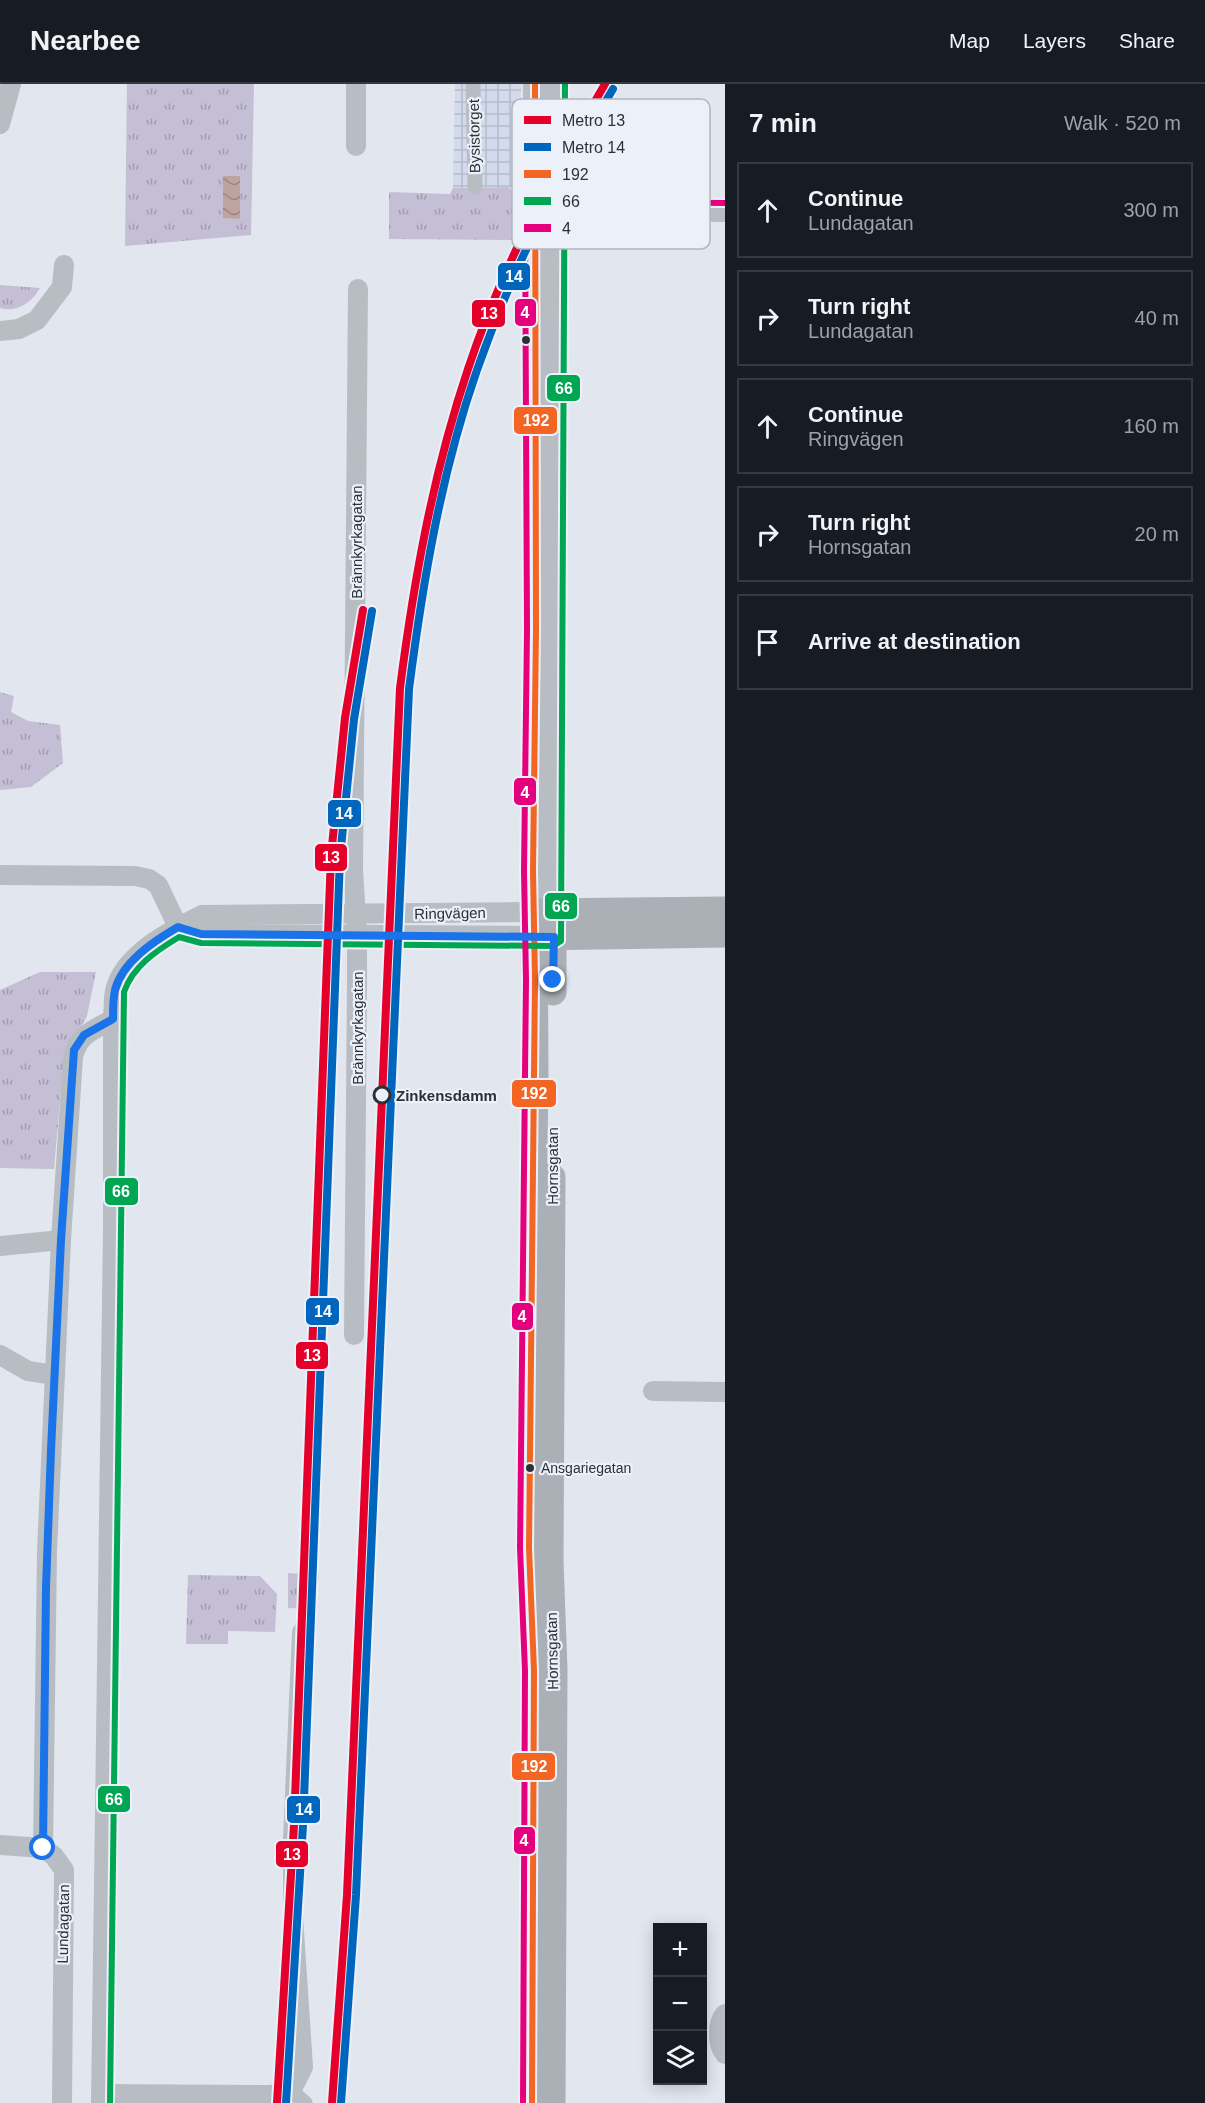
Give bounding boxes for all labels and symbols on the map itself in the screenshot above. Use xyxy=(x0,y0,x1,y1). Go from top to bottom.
street label: Bysistorget xyxy=(465,98,483,173)
legend xyxy=(512,99,710,249)
text: Metro 13 xyxy=(562,112,625,129)
text: Metro 14 xyxy=(562,139,625,156)
text: 192 xyxy=(562,166,589,183)
text: 66 xyxy=(562,193,580,210)
text: 4 xyxy=(562,220,571,237)
line badge: 14 xyxy=(497,262,531,291)
text: 14 xyxy=(505,268,523,285)
line badge: 4 xyxy=(514,298,537,327)
line badge: 13 xyxy=(471,299,506,328)
text: 4 xyxy=(521,304,530,321)
text: 13 xyxy=(480,305,498,322)
unlabelled marker xyxy=(520,334,532,346)
line badge: 66 xyxy=(546,374,581,402)
text: 66 xyxy=(555,380,573,397)
line badge: 192 xyxy=(513,406,558,435)
text: 192 xyxy=(523,412,549,429)
street label: Brännkyrkagatan xyxy=(348,485,365,599)
line badge: 4 xyxy=(513,777,537,806)
text: 4 xyxy=(521,784,530,801)
line badge: 14 xyxy=(327,799,362,828)
text: 14 xyxy=(335,805,353,822)
line badge: 13 xyxy=(314,843,348,872)
text: 13 xyxy=(322,849,340,866)
line badge: 66 xyxy=(544,892,578,920)
text: 66 xyxy=(552,898,570,915)
street label: Ringvägen xyxy=(414,904,486,922)
route end xyxy=(539,966,565,992)
street label: Brännkyrkagatan xyxy=(349,971,366,1085)
line badge: 192 xyxy=(511,1079,557,1108)
text: 192 xyxy=(521,1085,547,1102)
marker: Zinkensdamm xyxy=(373,1086,391,1104)
place label: Zinkensdamm xyxy=(396,1087,497,1104)
street label: Hornsgatan xyxy=(544,1127,561,1205)
line badge: 66 xyxy=(104,1177,139,1206)
text: 66 xyxy=(112,1183,130,1200)
line badge: 14 xyxy=(305,1297,340,1326)
line badge: 4 xyxy=(511,1302,534,1331)
text: 14 xyxy=(314,1303,332,1320)
text: 4 xyxy=(518,1308,527,1325)
line badge: 13 xyxy=(295,1341,329,1370)
text: 13 xyxy=(303,1347,321,1364)
place label: Ansgariegatan xyxy=(541,1460,631,1476)
marker: Ansgariegatan xyxy=(524,1462,536,1474)
street label: Hornsgatan xyxy=(543,1612,561,1690)
line badge: 192 xyxy=(511,1752,556,1781)
text: 192 xyxy=(521,1758,547,1775)
line badge: 66 xyxy=(97,1785,131,1813)
text: 66 xyxy=(105,1791,123,1808)
line badge: 14 xyxy=(286,1795,321,1824)
text: 14 xyxy=(295,1801,313,1818)
line badge: 4 xyxy=(513,1826,536,1855)
text: 4 xyxy=(520,1832,529,1849)
route start xyxy=(29,1834,55,1860)
line badge: 13 xyxy=(275,1840,309,1868)
text: 13 xyxy=(283,1846,301,1863)
street label: Lundagatan xyxy=(54,1884,72,1964)

